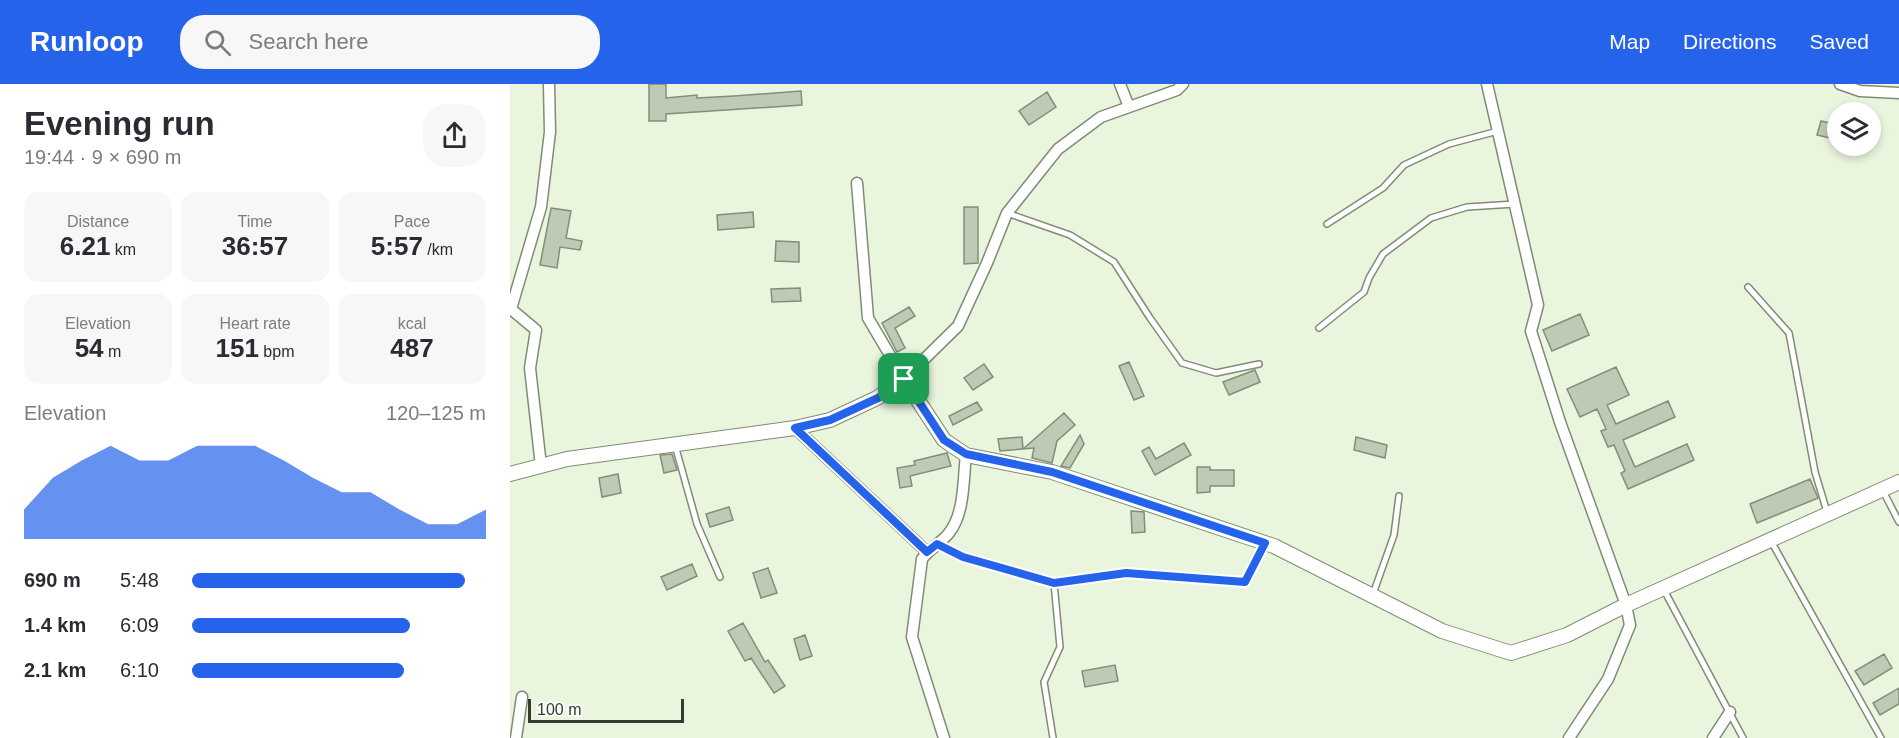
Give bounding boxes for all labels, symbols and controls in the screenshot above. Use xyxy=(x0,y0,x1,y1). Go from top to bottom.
search box xyxy=(180,15,600,69)
text: Runloop xyxy=(30,26,144,57)
icon: search xyxy=(201,26,234,59)
text: Search here xyxy=(249,29,368,54)
text: Map xyxy=(1609,30,1650,53)
text: Directions xyxy=(1683,30,1776,53)
text: Saved xyxy=(1809,30,1869,53)
map controls xyxy=(1827,102,1881,156)
button: layers xyxy=(1827,102,1881,156)
button: share xyxy=(423,104,486,167)
text: Evening run xyxy=(24,105,215,142)
text: 19:44 · 9 × 690 m xyxy=(24,146,181,168)
text: Distance xyxy=(67,213,129,230)
text: Time xyxy=(238,213,272,230)
text: Pace xyxy=(394,213,430,230)
text: 6.21 xyxy=(60,231,110,261)
text: 36:57 xyxy=(222,231,288,261)
text: 5:57 xyxy=(371,231,423,261)
text: km xyxy=(110,241,136,258)
text: /km xyxy=(423,241,453,258)
text: Elevation xyxy=(65,315,131,332)
text: Heart rate xyxy=(219,315,291,332)
text: kcal xyxy=(398,315,426,332)
text: 54 xyxy=(75,333,104,363)
text: 151 xyxy=(216,333,259,363)
text: 487 xyxy=(390,333,434,363)
text: m xyxy=(104,343,121,360)
text: bpm xyxy=(259,343,294,360)
pin xyxy=(878,353,929,404)
icon: arrive xyxy=(887,362,920,395)
text: Elevation xyxy=(24,402,106,424)
text: 120–125 m xyxy=(386,402,486,424)
text: 690 m xyxy=(24,569,81,591)
text: 5:48 xyxy=(120,569,159,591)
text: 1.4 km xyxy=(24,614,86,636)
text: 6:09 xyxy=(120,614,159,636)
text: 2.1 km xyxy=(24,659,86,681)
text: 6:10 xyxy=(120,659,159,681)
scale bar xyxy=(528,696,684,724)
text: 100 m xyxy=(537,701,581,718)

